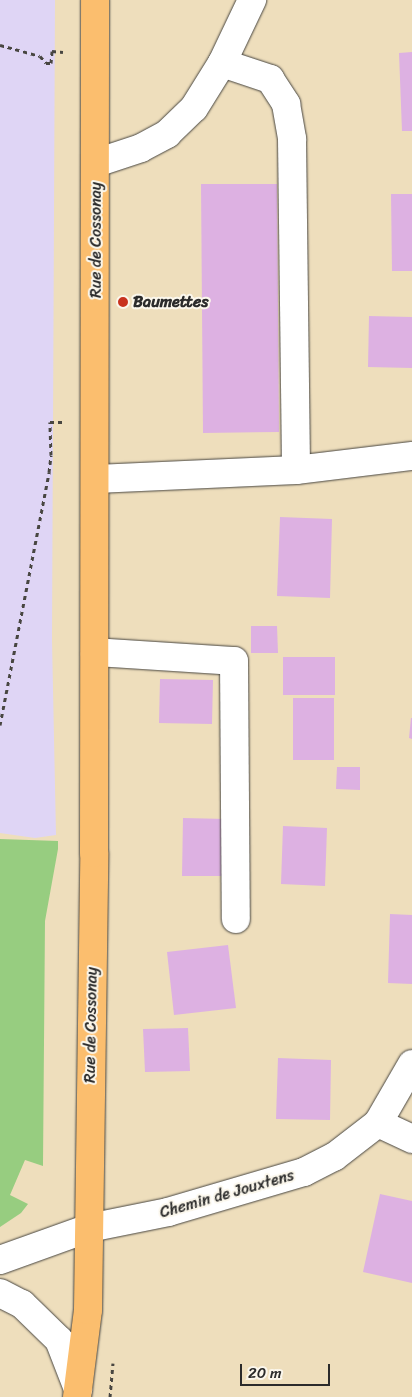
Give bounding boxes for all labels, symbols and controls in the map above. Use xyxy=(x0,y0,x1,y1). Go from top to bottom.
street label: Rue de Cossonay xyxy=(86,181,106,299)
place label: Baumettes xyxy=(133,292,209,312)
marker: Baumettes xyxy=(117,296,129,308)
street label: Rue de Cossonay xyxy=(80,966,102,1084)
street label: Chemin de Jouxtens xyxy=(157,1165,297,1223)
scale bar xyxy=(242,1354,332,1386)
text: 20 m xyxy=(248,1360,282,1386)

